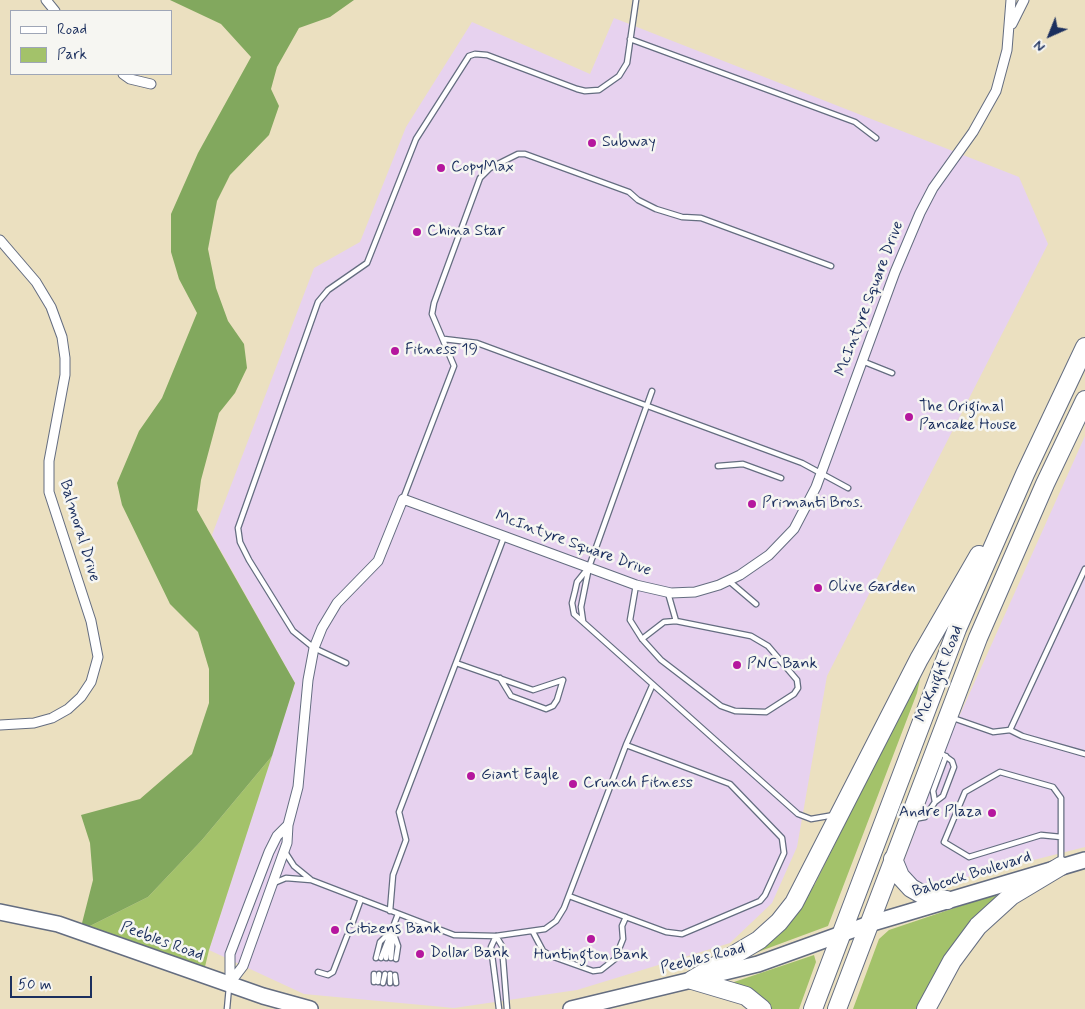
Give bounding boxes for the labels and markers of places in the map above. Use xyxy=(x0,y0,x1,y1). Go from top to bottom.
place label: Subway xyxy=(602,133,656,153)
marker: Subway xyxy=(586,137,598,149)
place label: CopyMax xyxy=(451,158,514,178)
marker: CopyMax xyxy=(435,162,447,174)
place label: China Star xyxy=(427,222,505,242)
marker: China Star xyxy=(411,226,423,238)
place label: Fitness 19 xyxy=(405,341,478,361)
marker: Fitness 19 xyxy=(389,345,401,357)
place label: The Original Pancake House xyxy=(919,398,1017,436)
marker: The Original Pancake House xyxy=(903,411,915,423)
place label: Primanti Bros. xyxy=(762,494,863,514)
marker: Primanti Bros. xyxy=(746,498,758,510)
place label: Olive Garden xyxy=(828,578,915,598)
marker: Olive Garden xyxy=(812,582,824,594)
place label: PNC Bank xyxy=(747,655,817,675)
marker: PNC Bank xyxy=(731,659,743,671)
place label: Giant Eagle xyxy=(481,766,559,786)
marker: Giant Eagle xyxy=(465,770,477,782)
place label: Crunch Fitness xyxy=(583,774,693,794)
marker: Crunch Fitness xyxy=(567,778,579,790)
place label: Andre Plaza xyxy=(899,803,982,823)
marker: Andre Plaza xyxy=(986,807,998,819)
place label: Citizens Bank xyxy=(345,920,441,940)
marker: Citizens Bank xyxy=(329,924,341,936)
marker: Huntington Bank xyxy=(585,933,597,945)
place label: Dollar Bank xyxy=(430,944,509,964)
place label: Huntington Bank xyxy=(534,946,648,966)
marker: Dollar Bank xyxy=(414,948,426,960)

